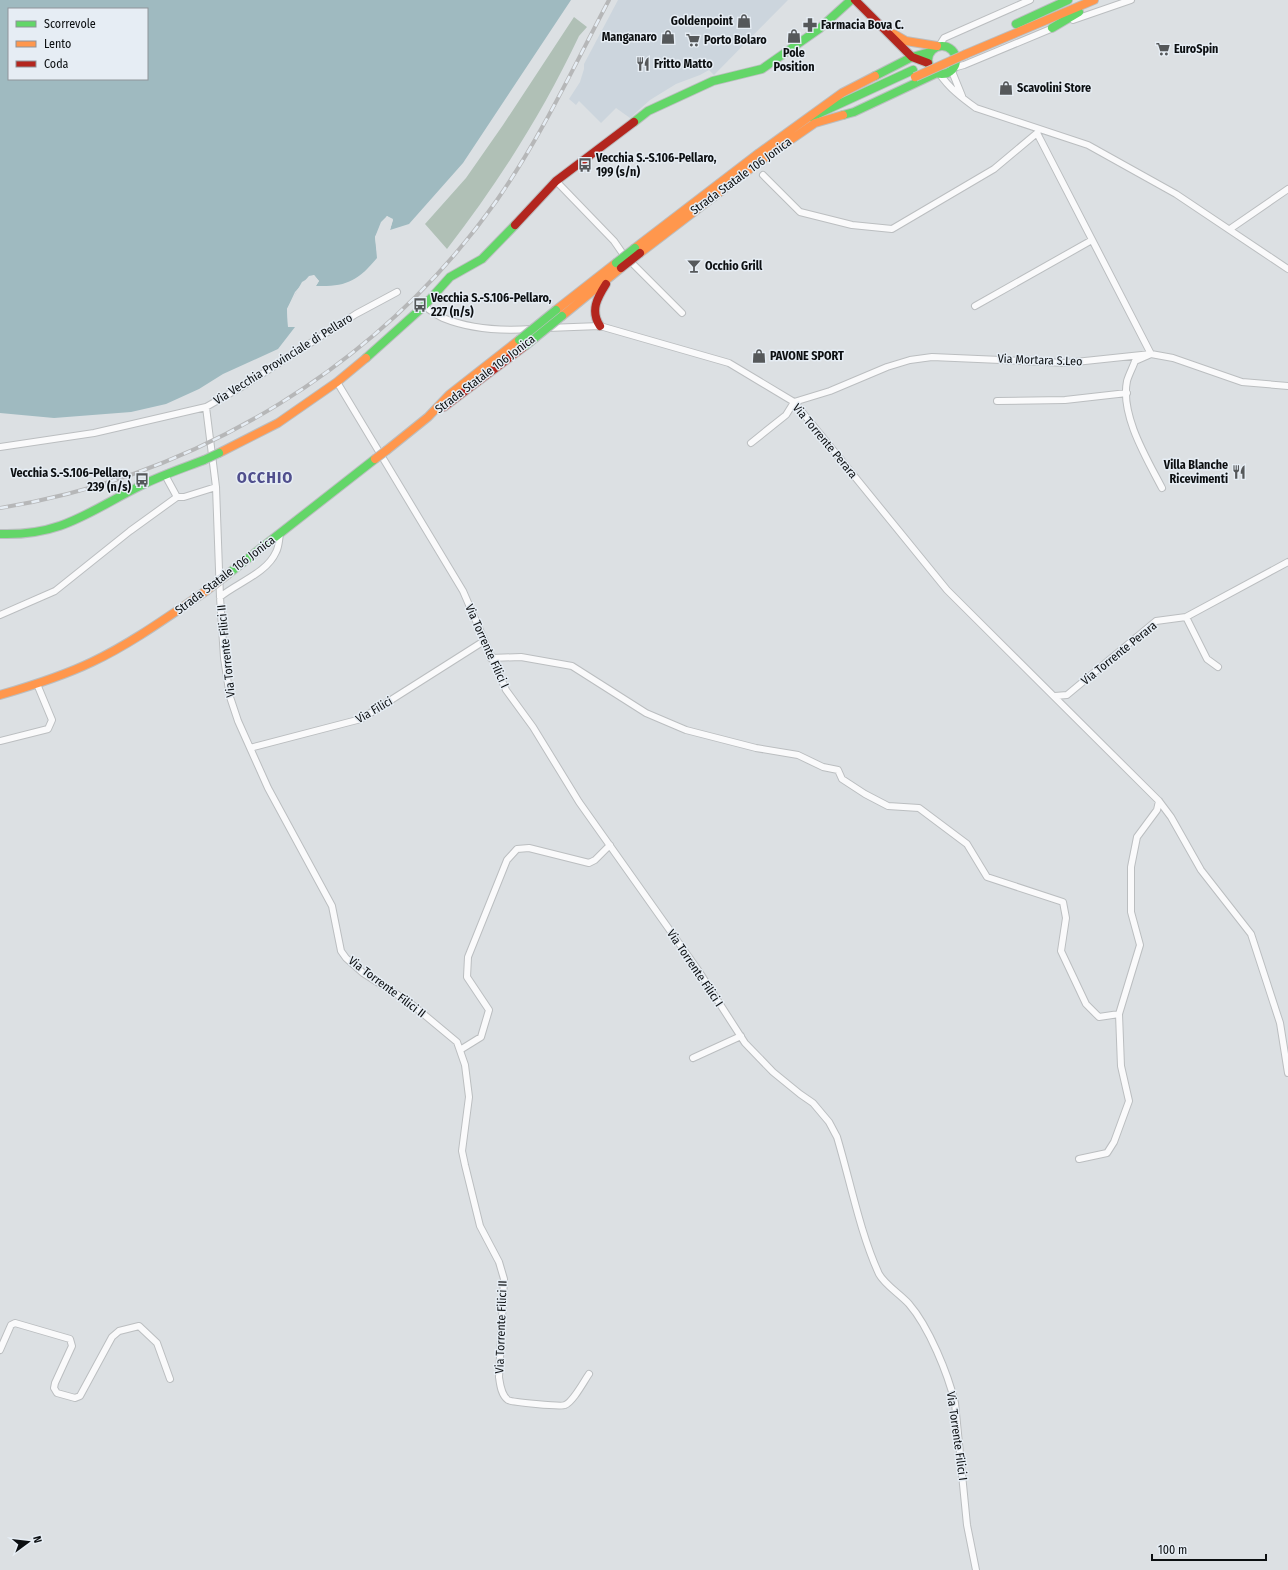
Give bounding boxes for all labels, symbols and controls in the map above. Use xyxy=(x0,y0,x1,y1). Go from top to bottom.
legend xyxy=(8,8,148,80)
shop icon: Goldenpoint xyxy=(736,13,752,29)
place label: Goldenpoint xyxy=(671,14,734,28)
text: Scorrevole xyxy=(44,17,96,31)
pharmacy icon: Farmacia Bova C. xyxy=(802,17,818,33)
place label: Farmacia Bova C. xyxy=(821,18,904,32)
shop icon: Pole Position xyxy=(786,28,802,44)
shop icon: Manganaro xyxy=(660,29,676,45)
place label: Manganaro xyxy=(602,30,658,44)
supermarket icon: Porto Bolaro xyxy=(685,32,701,48)
place label: Porto Bolaro xyxy=(704,33,767,47)
text: Lento xyxy=(44,37,71,51)
supermarket icon: EuroSpin xyxy=(1155,41,1171,57)
place label: EuroSpin xyxy=(1174,42,1218,56)
place label: Pole Position xyxy=(774,46,814,74)
restaurant icon: Fritto Matto xyxy=(635,56,651,72)
text: Coda xyxy=(44,57,69,71)
place label: Fritto Matto xyxy=(654,57,713,71)
shop icon: Scavolini Store xyxy=(998,80,1014,96)
place label: Scavolini Store xyxy=(1017,81,1091,95)
street label: Strada Statale 106 Jonica xyxy=(688,135,794,217)
place label: Vecchia S.-S.106-Pellaro, 199 (s/n) xyxy=(595,151,717,179)
bus stop icon: Vecchia S.-S.106-Pellaro, 199 (s/n) xyxy=(577,157,593,173)
bar icon: Occhio Grill xyxy=(686,258,702,274)
place label: Occhio Grill xyxy=(705,259,763,273)
place label: Vecchia S.-S.106-Pellaro, 227 (n/s) xyxy=(430,291,552,319)
bus stop icon: Vecchia S.-S.106-Pellaro, 227 (n/s) xyxy=(412,297,428,313)
street label: Via Vecchia Provinciale di Pellaro xyxy=(211,310,355,408)
street label: Strada Statale 106 Jonica xyxy=(432,332,538,416)
shop icon: PAVONE SPORT xyxy=(751,348,767,364)
place label: PAVONE SPORT xyxy=(770,349,844,363)
street label: Via Mortara S.Leo xyxy=(997,352,1083,368)
street label: Via Torrente Perara xyxy=(790,401,860,481)
place label: Villa Blanche Ricevimenti xyxy=(1163,458,1228,486)
restaurant icon: Villa Blanche Ricevimenti xyxy=(1231,464,1247,480)
place label: Vecchia S.-S.106-Pellaro, 239 (n/s) xyxy=(9,466,131,494)
district label: OCCHIO xyxy=(237,468,293,487)
bus stop icon: Vecchia S.-S.106-Pellaro, 239 (n/s) xyxy=(134,472,150,488)
street label: Strada Statale 106 Jonica xyxy=(172,533,278,617)
street label: Via Torrente Filici I xyxy=(462,602,512,690)
street label: Via Torrente Filici II xyxy=(214,604,238,698)
street label: Via Torrente Perara xyxy=(1078,618,1160,688)
street label: Via Filici xyxy=(353,694,395,726)
street label: Via Torrente Filici I xyxy=(664,927,726,1009)
street label: Via Torrente Filici II xyxy=(346,953,428,1021)
street label: Via Torrente Filici II xyxy=(492,1280,510,1374)
street label: Via Torrente Filici I xyxy=(944,1390,970,1482)
north arrow xyxy=(8,1522,48,1562)
text: N xyxy=(30,1535,44,1544)
scale bar xyxy=(1152,1536,1266,1562)
text: 100 m xyxy=(1158,1543,1187,1557)

